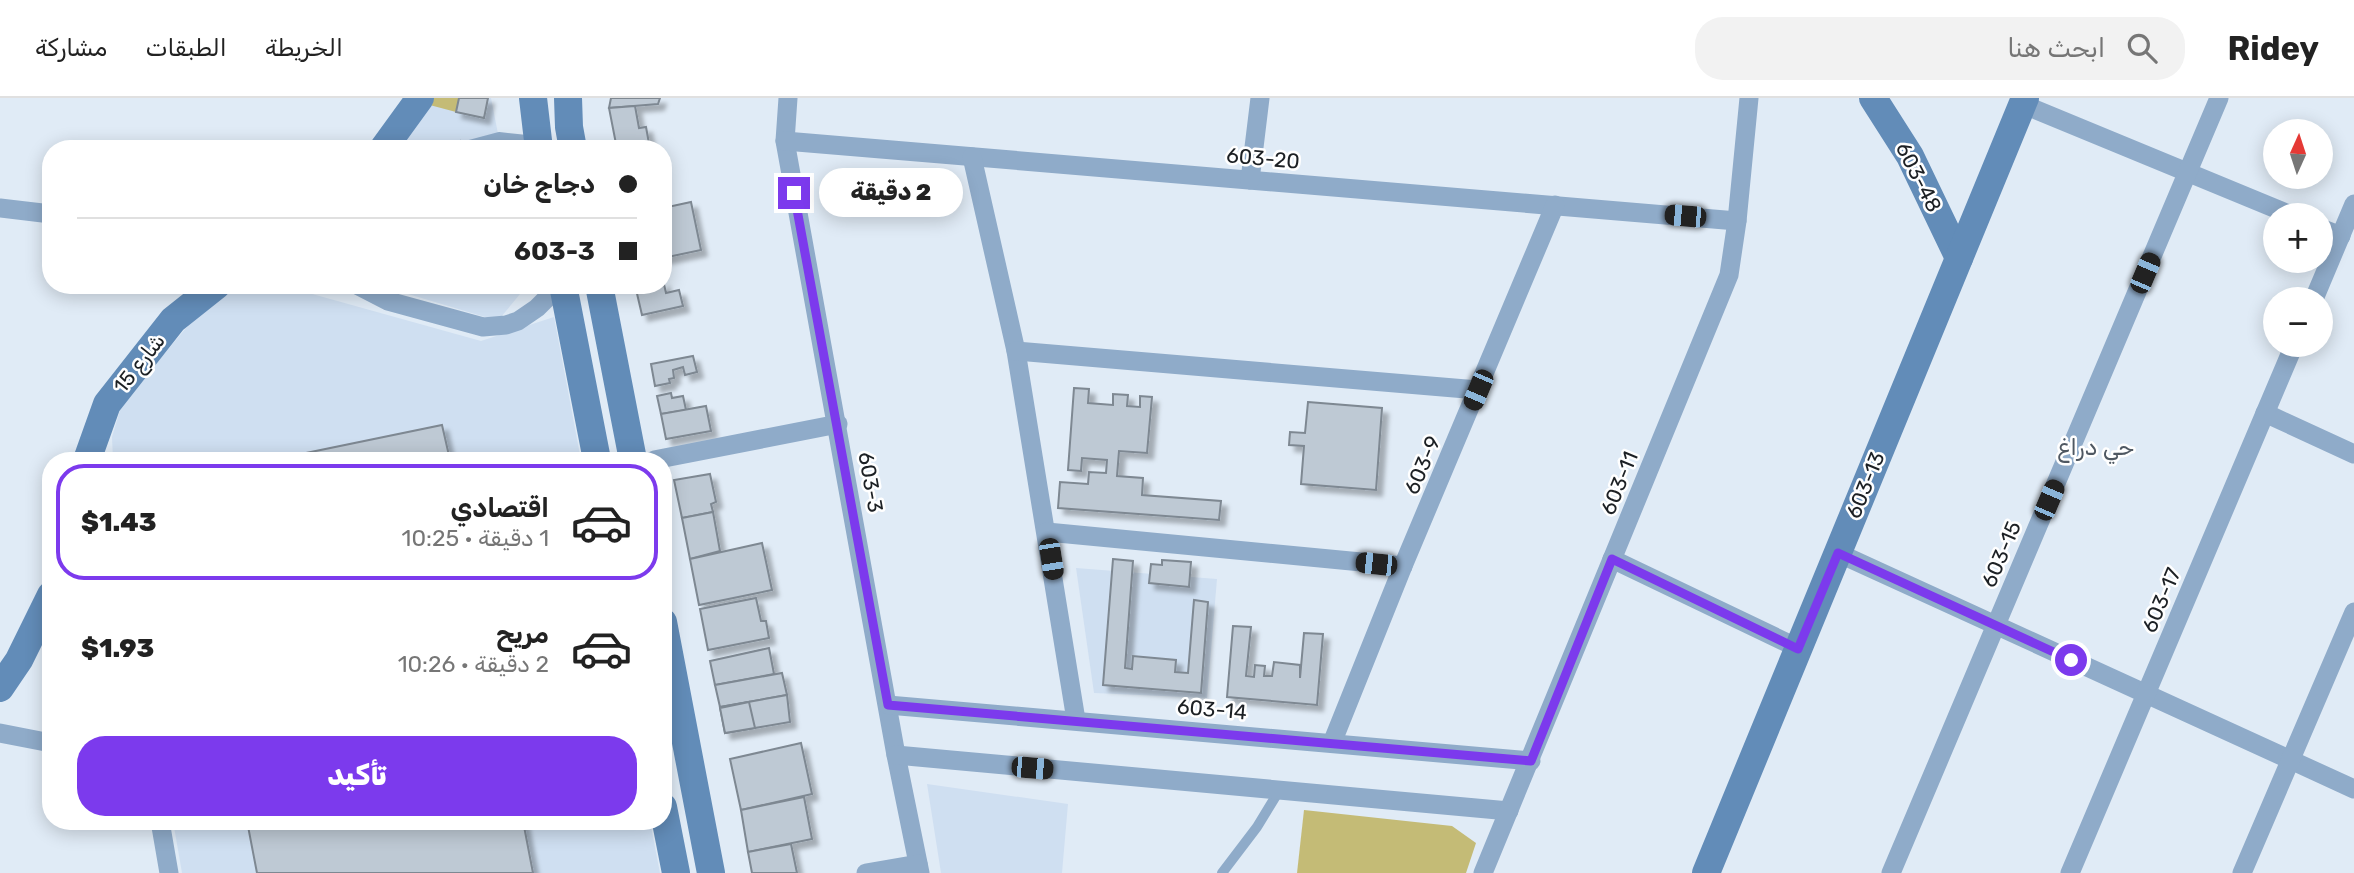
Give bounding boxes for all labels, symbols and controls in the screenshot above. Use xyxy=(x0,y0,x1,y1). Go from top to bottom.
search box xyxy=(1695,17,2185,80)
icon: search xyxy=(2123,29,2161,67)
text: Ridey xyxy=(2227,29,2319,68)
text: ابحث هنا xyxy=(2007,33,2105,64)
text: مشاركة xyxy=(35,34,107,62)
text: الطبقات xyxy=(145,34,227,62)
text: الخريطة xyxy=(265,34,343,62)
north arrow xyxy=(2263,119,2333,189)
map controls xyxy=(2263,119,2333,357)
street label: 603-48 xyxy=(1891,138,1947,216)
street label: 603-20 xyxy=(1225,142,1301,174)
callout: 2 دقيقة xyxy=(818,168,962,217)
text: دجاج خان xyxy=(483,169,595,200)
route end xyxy=(778,177,810,209)
text: 2 دقيقة xyxy=(851,178,931,206)
button: + xyxy=(2263,203,2333,273)
car xyxy=(1664,204,1707,228)
text: 603-3 xyxy=(514,236,595,267)
car xyxy=(2128,250,2163,296)
button: − xyxy=(2263,287,2333,357)
street label: شارع 15 xyxy=(108,328,172,399)
car xyxy=(1461,367,1496,413)
street label: 603-9 xyxy=(1399,432,1445,498)
district label: حي دراغ xyxy=(2058,433,2134,464)
street label: 603-11 xyxy=(1595,448,1643,518)
street label: 603-13 xyxy=(1840,448,1890,522)
street label: 603-3 xyxy=(853,450,889,514)
car xyxy=(2032,477,2067,523)
icon: car xyxy=(570,491,633,554)
text: اقتصادي xyxy=(450,493,549,524)
text: $1.43 xyxy=(81,507,157,538)
street label: 603-15 xyxy=(1976,517,2026,591)
text: 1 دقيقة · 10:25 xyxy=(402,524,549,552)
car xyxy=(1038,537,1065,581)
car xyxy=(1355,551,1398,577)
street label: 603-17 xyxy=(2136,564,2186,636)
icon: car xyxy=(570,617,633,680)
text: مريح xyxy=(496,619,549,650)
text: $1.93 xyxy=(81,633,154,664)
route start xyxy=(2055,644,2087,676)
text: 2 دقيقة · 10:26 xyxy=(398,650,549,678)
street label: 603-14 xyxy=(1176,693,1248,725)
button: تأكيد xyxy=(77,736,637,816)
car xyxy=(1011,756,1054,780)

